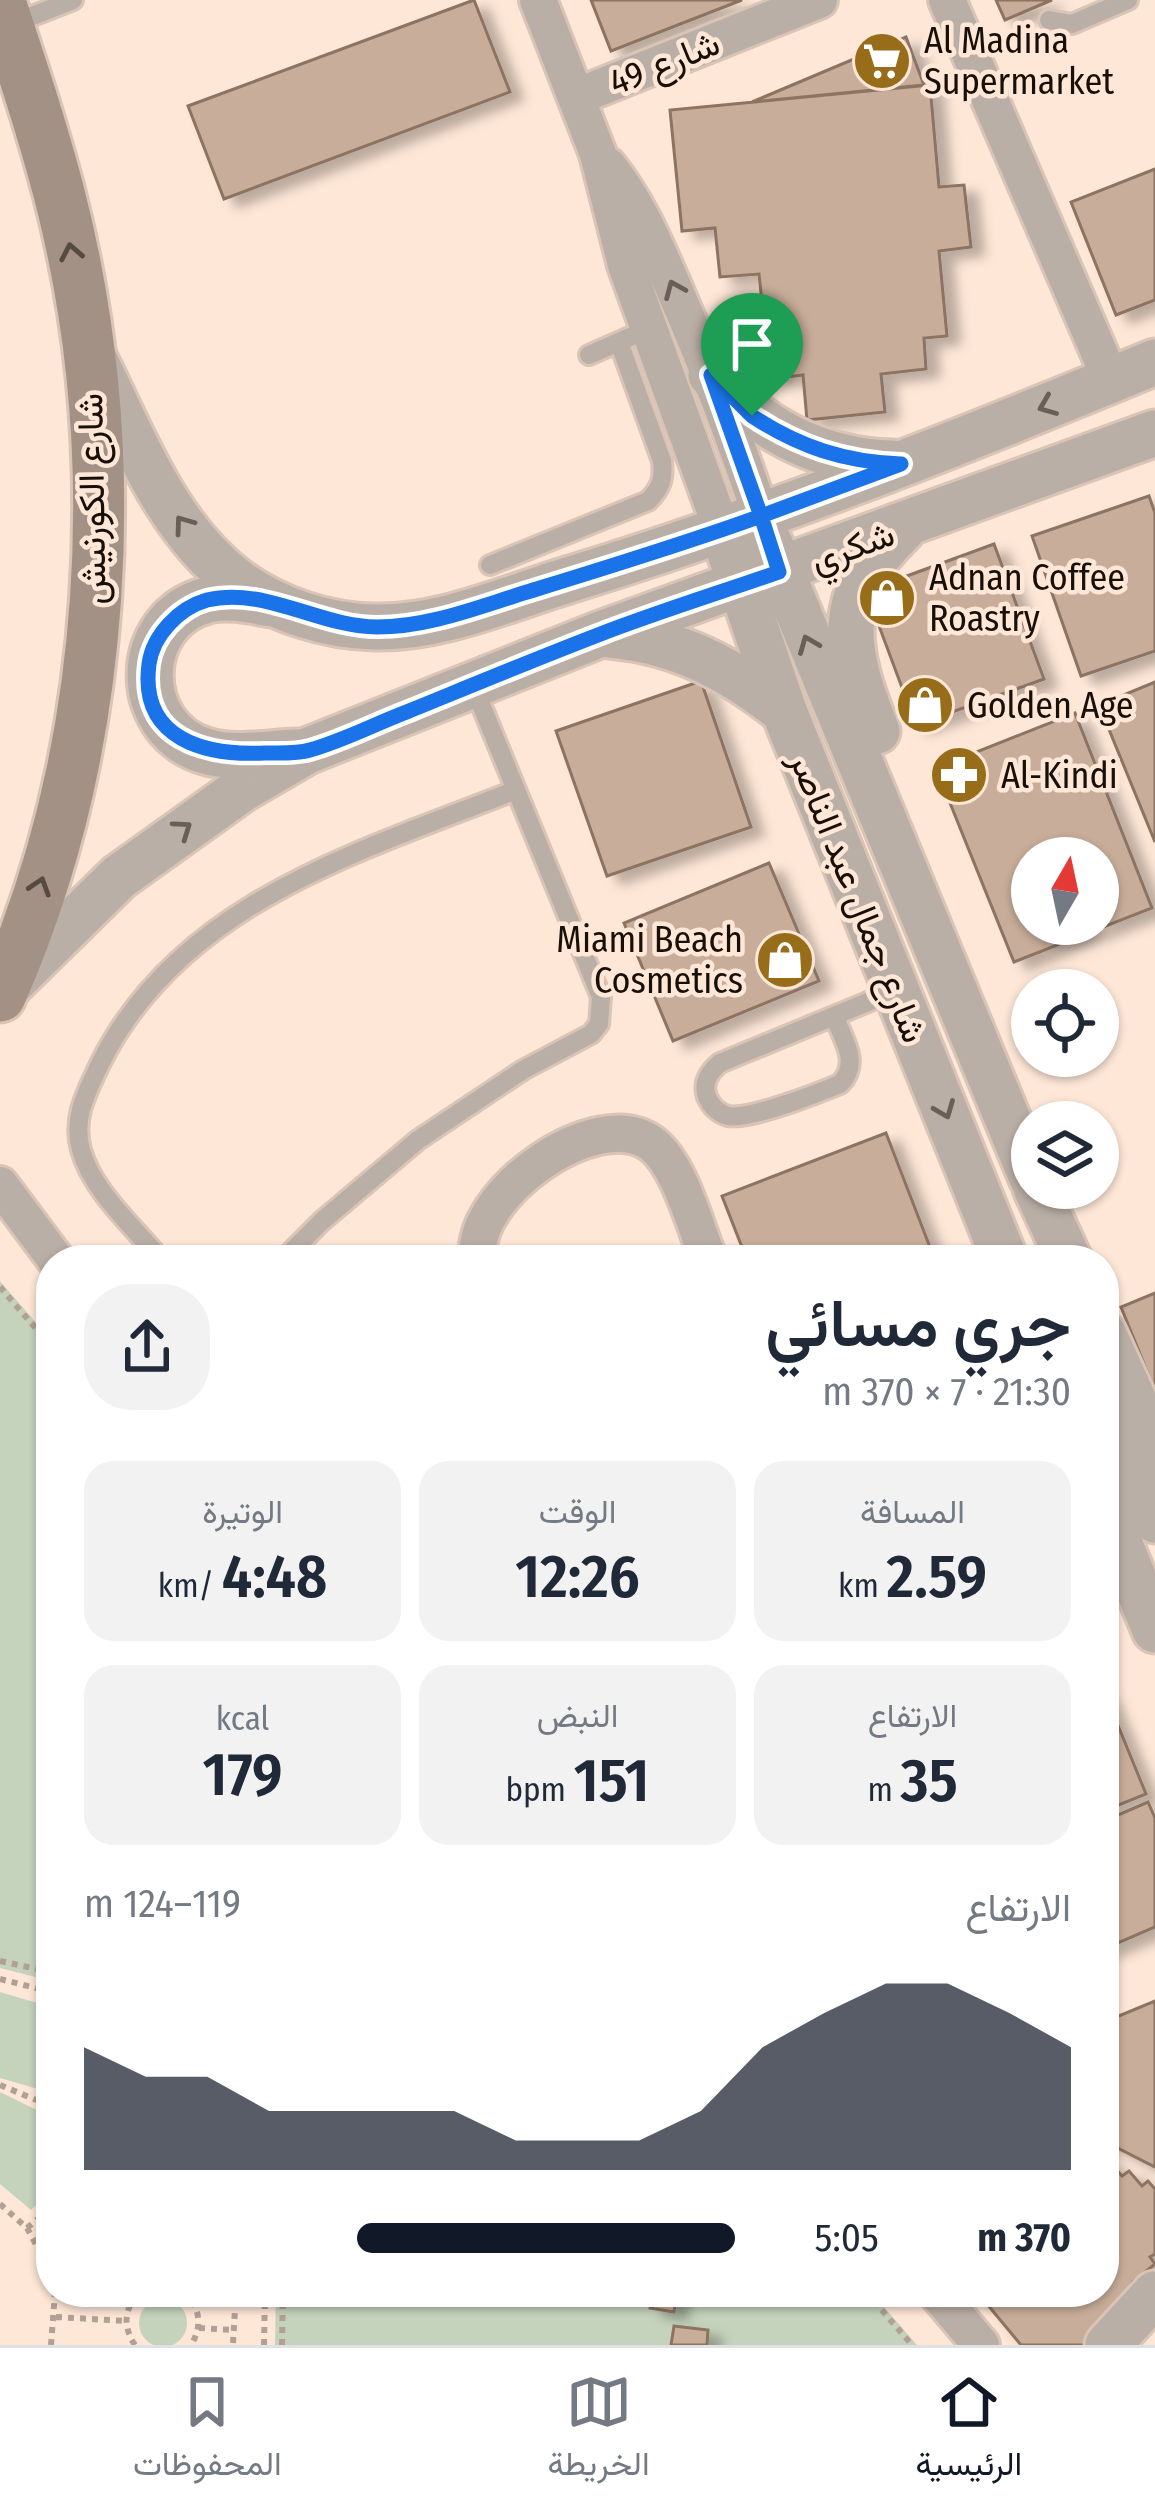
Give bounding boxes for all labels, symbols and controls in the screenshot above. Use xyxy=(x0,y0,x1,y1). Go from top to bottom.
place label: Al Madina Supermarket xyxy=(924,19,1114,104)
street label: شارع 49 xyxy=(603,21,727,107)
supermarket icon: Al Madina Supermarket xyxy=(851,30,913,92)
one-way arrow xyxy=(59,242,85,262)
one-way arrow xyxy=(665,280,689,301)
pin xyxy=(701,293,803,416)
icon: arrive xyxy=(719,311,785,377)
one-way arrow xyxy=(1037,391,1058,416)
street label: شارع الكورنيش xyxy=(68,393,118,605)
street label: شكري xyxy=(804,512,903,589)
one-way arrow xyxy=(175,516,197,537)
place label: Adnan Coffee Roastry xyxy=(929,556,1125,641)
shop icon: Adnan Coffee Roastry xyxy=(856,567,918,629)
one-way arrow xyxy=(798,635,822,656)
shop icon: Golden Age xyxy=(894,674,956,736)
place label: Golden Age xyxy=(967,684,1133,728)
pharmacy icon: Al-Kindi xyxy=(928,744,990,806)
street label: شارع جمال عبد الناصر xyxy=(777,745,936,1050)
place label: Al-Kindi xyxy=(1001,754,1118,798)
one-way arrow xyxy=(170,821,192,843)
north arrow xyxy=(1011,837,1119,945)
map controls xyxy=(1011,837,1119,1209)
one-way arrow xyxy=(26,876,51,897)
place label: Miami Beach Cosmetics xyxy=(556,918,743,1003)
shop icon: Miami Beach Cosmetics xyxy=(754,929,816,991)
button: locate xyxy=(1011,969,1119,1077)
one-way arrow xyxy=(931,1098,955,1119)
button: layers xyxy=(1011,1101,1119,1209)
button: share xyxy=(84,1284,210,1410)
text: جري مسائي xyxy=(765,1284,1071,1363)
text: 21:30 · 7 × 370 m xyxy=(822,1369,1071,1415)
text: الوتيرة xyxy=(202,1492,283,1532)
text: الوقت xyxy=(539,1492,616,1532)
text: المسافة xyxy=(860,1492,965,1532)
text: 4:48 xyxy=(222,1541,327,1613)
text: 12:26 xyxy=(515,1541,640,1613)
text: 2.59 xyxy=(887,1541,987,1613)
text: /km xyxy=(158,1566,222,1606)
text: km xyxy=(838,1566,887,1606)
text: النبض xyxy=(537,1696,618,1736)
text: الارتفاع xyxy=(868,1696,957,1736)
text: kcal xyxy=(216,1699,269,1739)
text: 179 xyxy=(202,1739,283,1811)
text: 151 xyxy=(574,1745,650,1817)
text: 35 xyxy=(901,1745,958,1817)
text: bpm xyxy=(506,1770,574,1810)
text: m xyxy=(867,1770,901,1810)
text: 119–124 m xyxy=(84,1881,241,1927)
text: الارتفاع xyxy=(965,1885,1071,1931)
text: 5:05 xyxy=(815,2215,879,2261)
text: 370 m xyxy=(977,2215,1071,2261)
tab: المحفوظات xyxy=(133,2369,282,2493)
tab: الخريطة xyxy=(547,2369,650,2493)
tab: الرئيسية xyxy=(915,2369,1022,2493)

